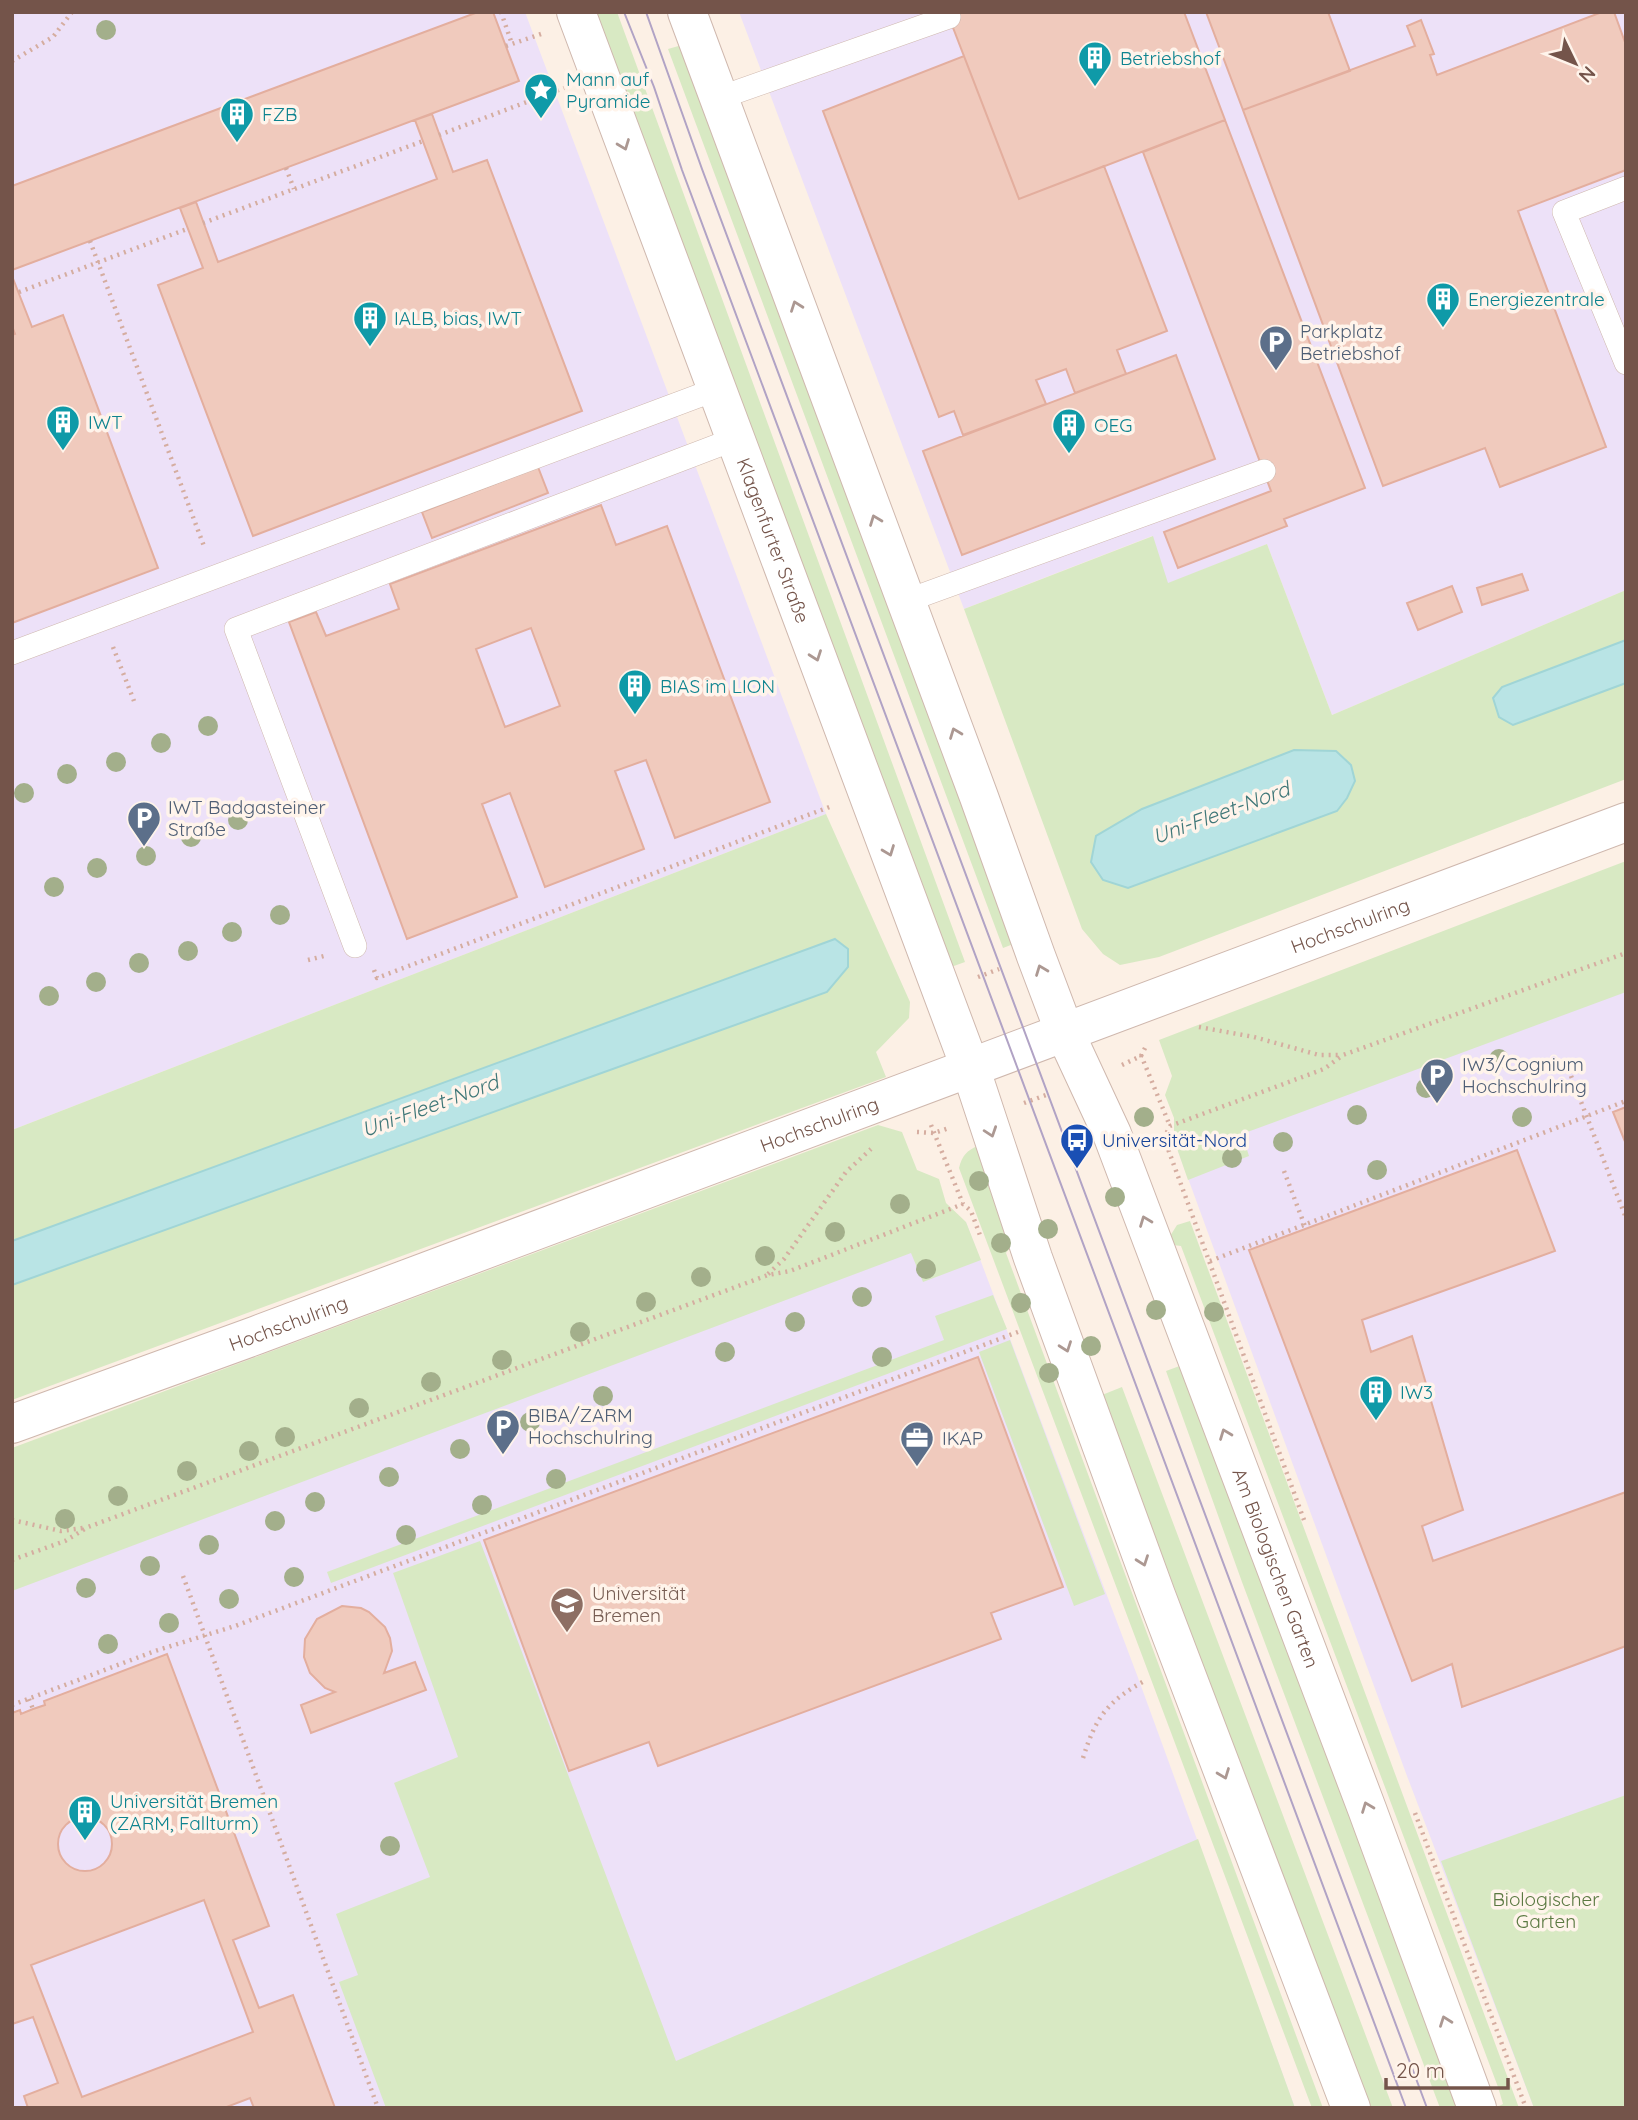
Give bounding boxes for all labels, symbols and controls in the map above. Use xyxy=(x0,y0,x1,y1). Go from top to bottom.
north arrow xyxy=(1540,28,1610,98)
building icon: Betriebshof xyxy=(1076,39,1114,88)
place label: Betriebshof xyxy=(1120,46,1221,70)
text: N xyxy=(1574,61,1601,88)
place label: Mann auf Pyramide xyxy=(566,67,651,113)
place icon: Mann auf Pyramide xyxy=(522,71,560,120)
building icon: FZB xyxy=(218,95,256,144)
place label: FZB xyxy=(262,102,297,126)
one-way arrow xyxy=(616,139,630,151)
building icon: Energiezentrale xyxy=(1424,280,1462,329)
place label: Energiezentrale xyxy=(1468,287,1605,311)
building icon: IALB, bias, IWT xyxy=(351,299,389,348)
one-way arrow xyxy=(790,301,804,313)
place label: IALB, bias, IWT xyxy=(394,306,522,330)
place label: Parkplatz Betriebshof xyxy=(1300,319,1401,365)
parking icon: Parkplatz Betriebshof xyxy=(1257,323,1295,372)
building icon: IWT xyxy=(44,403,82,452)
building icon: OEG xyxy=(1050,406,1088,455)
place label: IWT xyxy=(88,410,123,434)
place label: OEG xyxy=(1094,413,1133,437)
street label: Klagenfurter Straße xyxy=(732,454,815,626)
one-way arrow xyxy=(869,514,883,526)
one-way arrow xyxy=(808,650,822,662)
building icon: BIAS im LION xyxy=(616,667,654,716)
place label: BIAS im LION xyxy=(660,674,775,698)
one-way arrow xyxy=(949,727,963,739)
water label: Uni-Fleet-Nord xyxy=(1149,775,1295,849)
place label: IWT Badgasteiner Straße xyxy=(168,795,326,841)
parking icon: IWT Badgasteiner Straße xyxy=(125,799,163,848)
one-way arrow xyxy=(881,845,895,857)
street label: Hochschulring xyxy=(1287,892,1413,959)
one-way arrow xyxy=(1035,964,1049,976)
place label: IW3/Cognium Hochschulring xyxy=(1462,1052,1587,1098)
parking icon: IW3/Cognium Hochschulring xyxy=(1418,1056,1456,1105)
water label: Uni-Fleet-Nord xyxy=(358,1068,504,1142)
street label: Hochschulring xyxy=(757,1091,882,1157)
bus stop icon: Universität-Nord xyxy=(1058,1121,1096,1170)
one-way arrow xyxy=(983,1126,997,1138)
place label: Universität-Nord xyxy=(1102,1128,1247,1152)
one-way arrow xyxy=(1139,1216,1153,1228)
street label: Hochschulring xyxy=(226,1290,351,1356)
one-way arrow xyxy=(1058,1341,1072,1353)
building icon: IW3 xyxy=(1357,1373,1395,1422)
place label: IW3 xyxy=(1400,1380,1433,1404)
place label: BIBA/ZARM Hochschulring xyxy=(528,1403,653,1449)
parking icon: BIBA/ZARM Hochschulring xyxy=(484,1407,522,1456)
office icon: IKAP xyxy=(898,1419,936,1468)
place label: IKAP xyxy=(942,1426,983,1450)
one-way arrow xyxy=(1220,1429,1234,1441)
street label: Am Biologischen Garten xyxy=(1227,1465,1324,1671)
one-way arrow xyxy=(1135,1555,1149,1567)
place label: Universität Bremen xyxy=(592,1581,686,1627)
school or university icon: Universität Bremen xyxy=(548,1585,586,1634)
one-way arrow xyxy=(1215,1767,1229,1779)
place label: Universität Bremen (ZARM, Fallturm) xyxy=(110,1789,278,1835)
building icon: Universität Bremen (ZARM, Fallturm) xyxy=(66,1793,104,1842)
one-way arrow xyxy=(1361,1802,1375,1814)
park label: Biologischer Garten xyxy=(1492,1887,1600,1933)
one-way arrow xyxy=(1439,2015,1453,2027)
scale bar xyxy=(1386,2046,1508,2090)
text: 20 m xyxy=(1396,2057,1445,2083)

